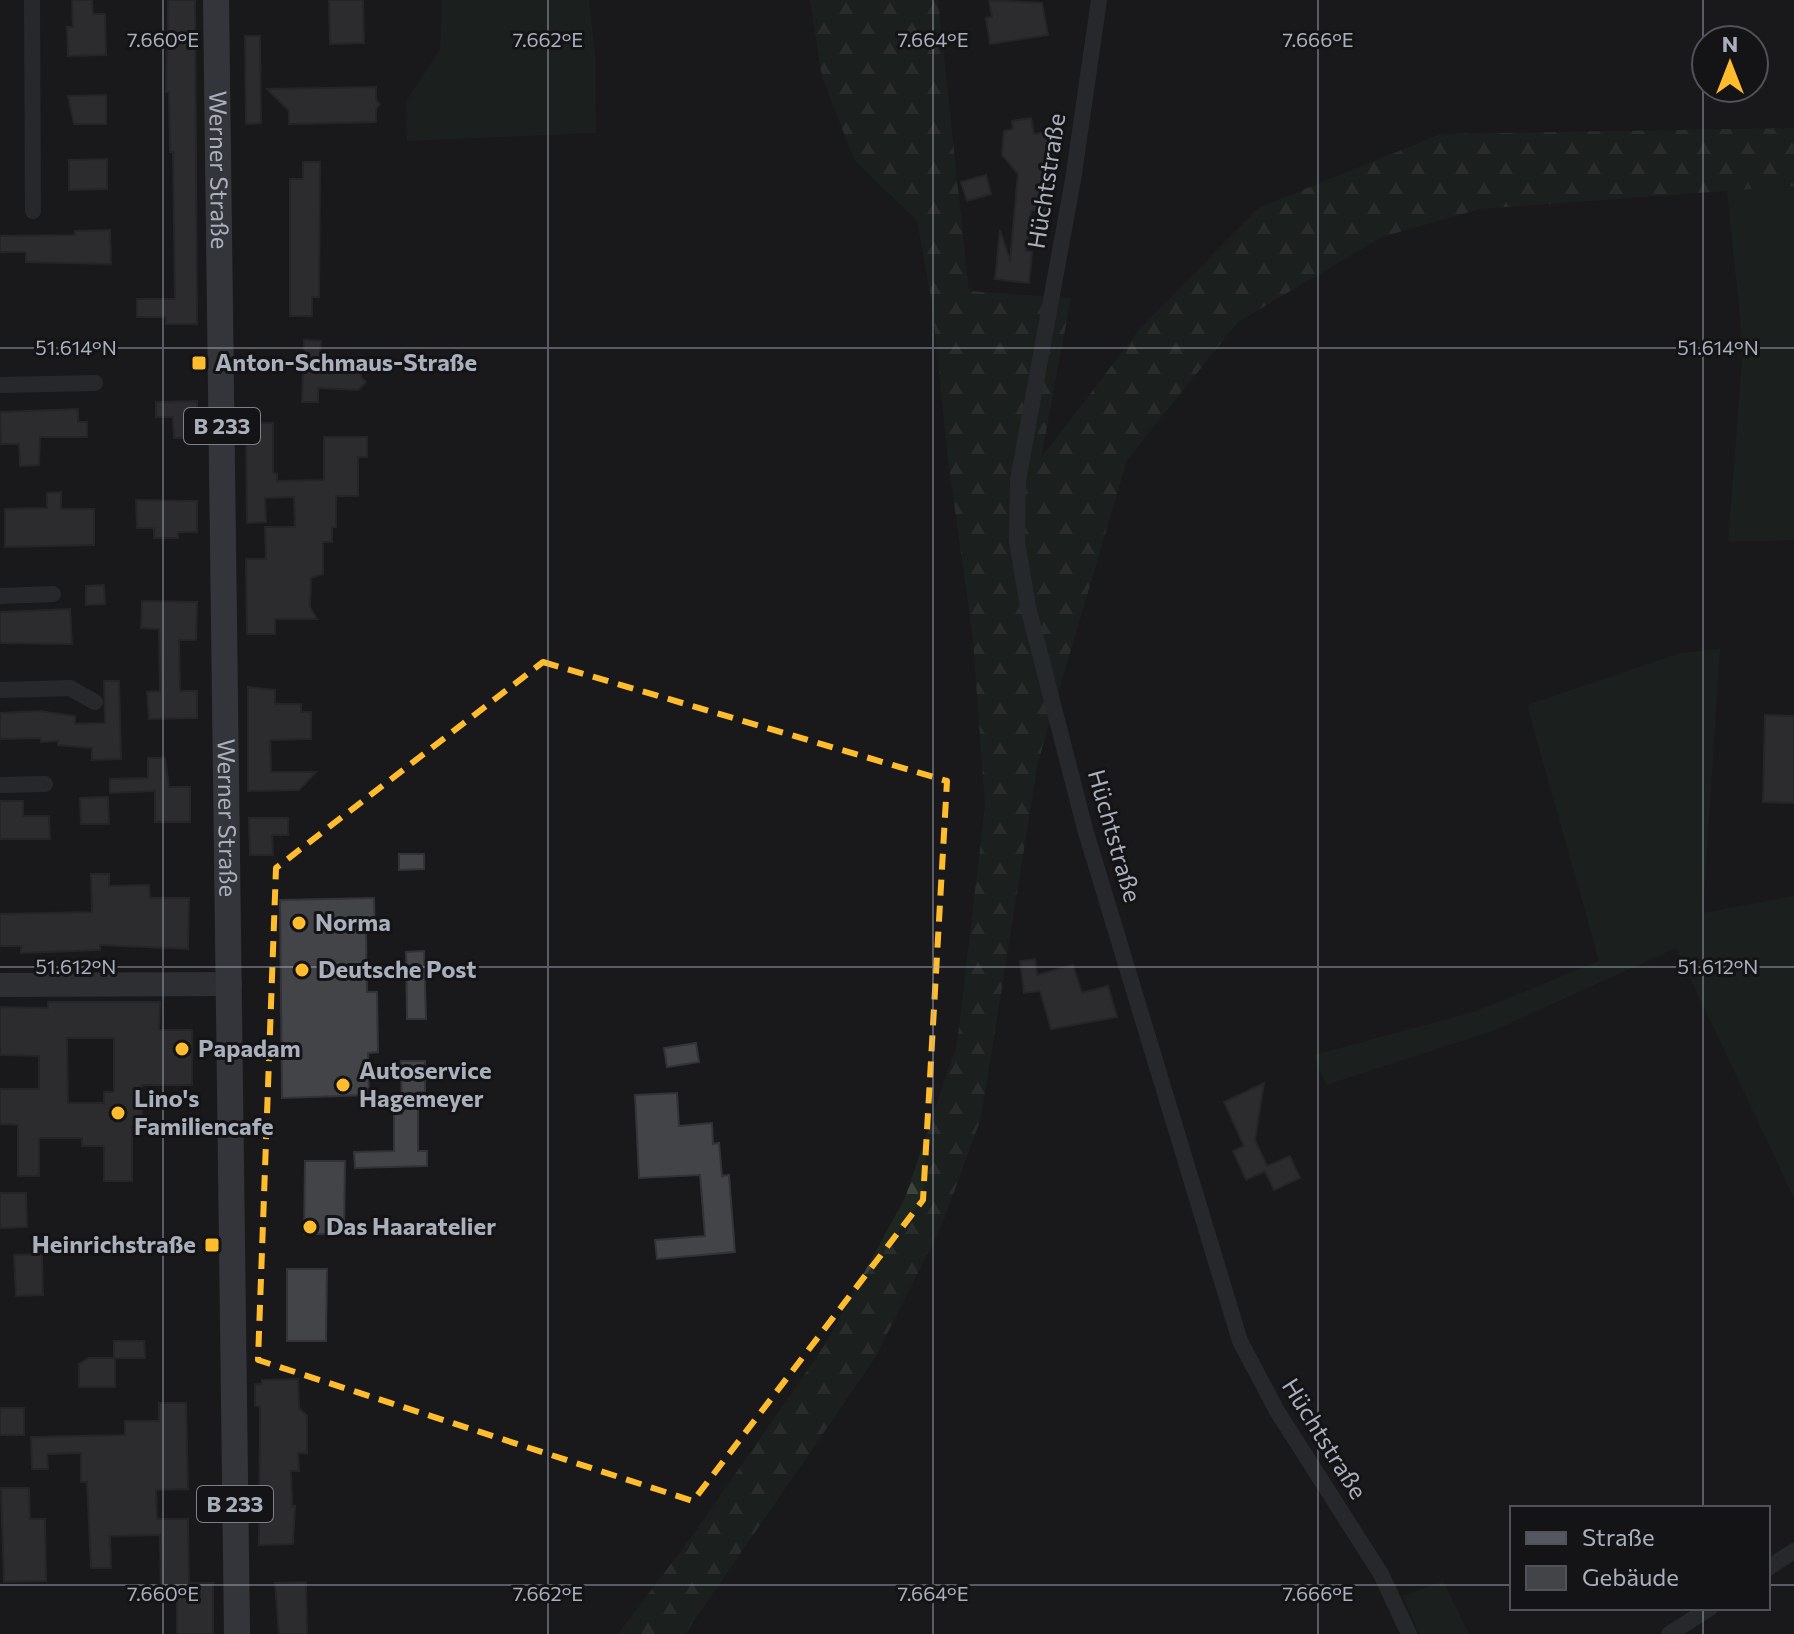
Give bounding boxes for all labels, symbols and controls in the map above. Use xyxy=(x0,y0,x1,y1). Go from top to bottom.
north arrow xyxy=(1690,24,1770,104)
text: 7.660°E xyxy=(127,27,199,51)
text: 7.662°E xyxy=(513,27,583,51)
text: 7.664°E xyxy=(897,27,969,51)
text: 7.666°E xyxy=(1282,27,1354,51)
text: N xyxy=(1722,30,1738,57)
street label: Werner Straße xyxy=(204,91,235,249)
street label: Hüchtstraße xyxy=(1021,111,1071,251)
text: 51.614°N xyxy=(35,335,117,359)
text: 51.614°N xyxy=(1677,335,1759,359)
place label: Anton-Schmaus-Straße xyxy=(215,347,477,376)
marker: Anton-Schmaus-Straße xyxy=(190,354,208,372)
road number: B 233 xyxy=(184,408,260,444)
street label: Werner Straße xyxy=(212,738,244,897)
street label: Hüchtstraße xyxy=(1083,766,1148,905)
place label: Norma xyxy=(315,907,391,936)
marker: Norma xyxy=(290,914,308,932)
text: 51.612°N xyxy=(36,954,116,978)
place label: Deutsche Post xyxy=(318,954,477,983)
text: 51.612°N xyxy=(1678,954,1758,978)
marker: Deutsche Post xyxy=(293,961,311,979)
place label: Papadam xyxy=(198,1033,301,1062)
marker: Papadam xyxy=(173,1040,191,1058)
place label: Autoservice Hagemeyer xyxy=(359,1055,492,1112)
marker: Autoservice Hagemeyer xyxy=(334,1076,352,1094)
place label: Lino's Familiencafe xyxy=(134,1083,274,1140)
marker: Lino's Familiencafe xyxy=(109,1104,127,1122)
place label: Das Haaratelier xyxy=(326,1211,496,1240)
marker: Das Haaratelier xyxy=(301,1218,319,1236)
place label: Heinrichstraße xyxy=(32,1229,196,1258)
marker: Heinrichstraße xyxy=(203,1236,221,1254)
street label: Hüchtstraße xyxy=(1277,1373,1374,1504)
road number: B 233 xyxy=(197,1486,273,1522)
legend xyxy=(1510,1506,1770,1610)
text: Straße xyxy=(1582,1522,1655,1551)
text: Gebäude xyxy=(1582,1562,1679,1591)
text: 7.660°E xyxy=(127,1581,199,1605)
text: 7.662°E xyxy=(513,1581,583,1605)
text: 7.664°E xyxy=(897,1581,969,1605)
text: 7.666°E xyxy=(1282,1581,1354,1605)

